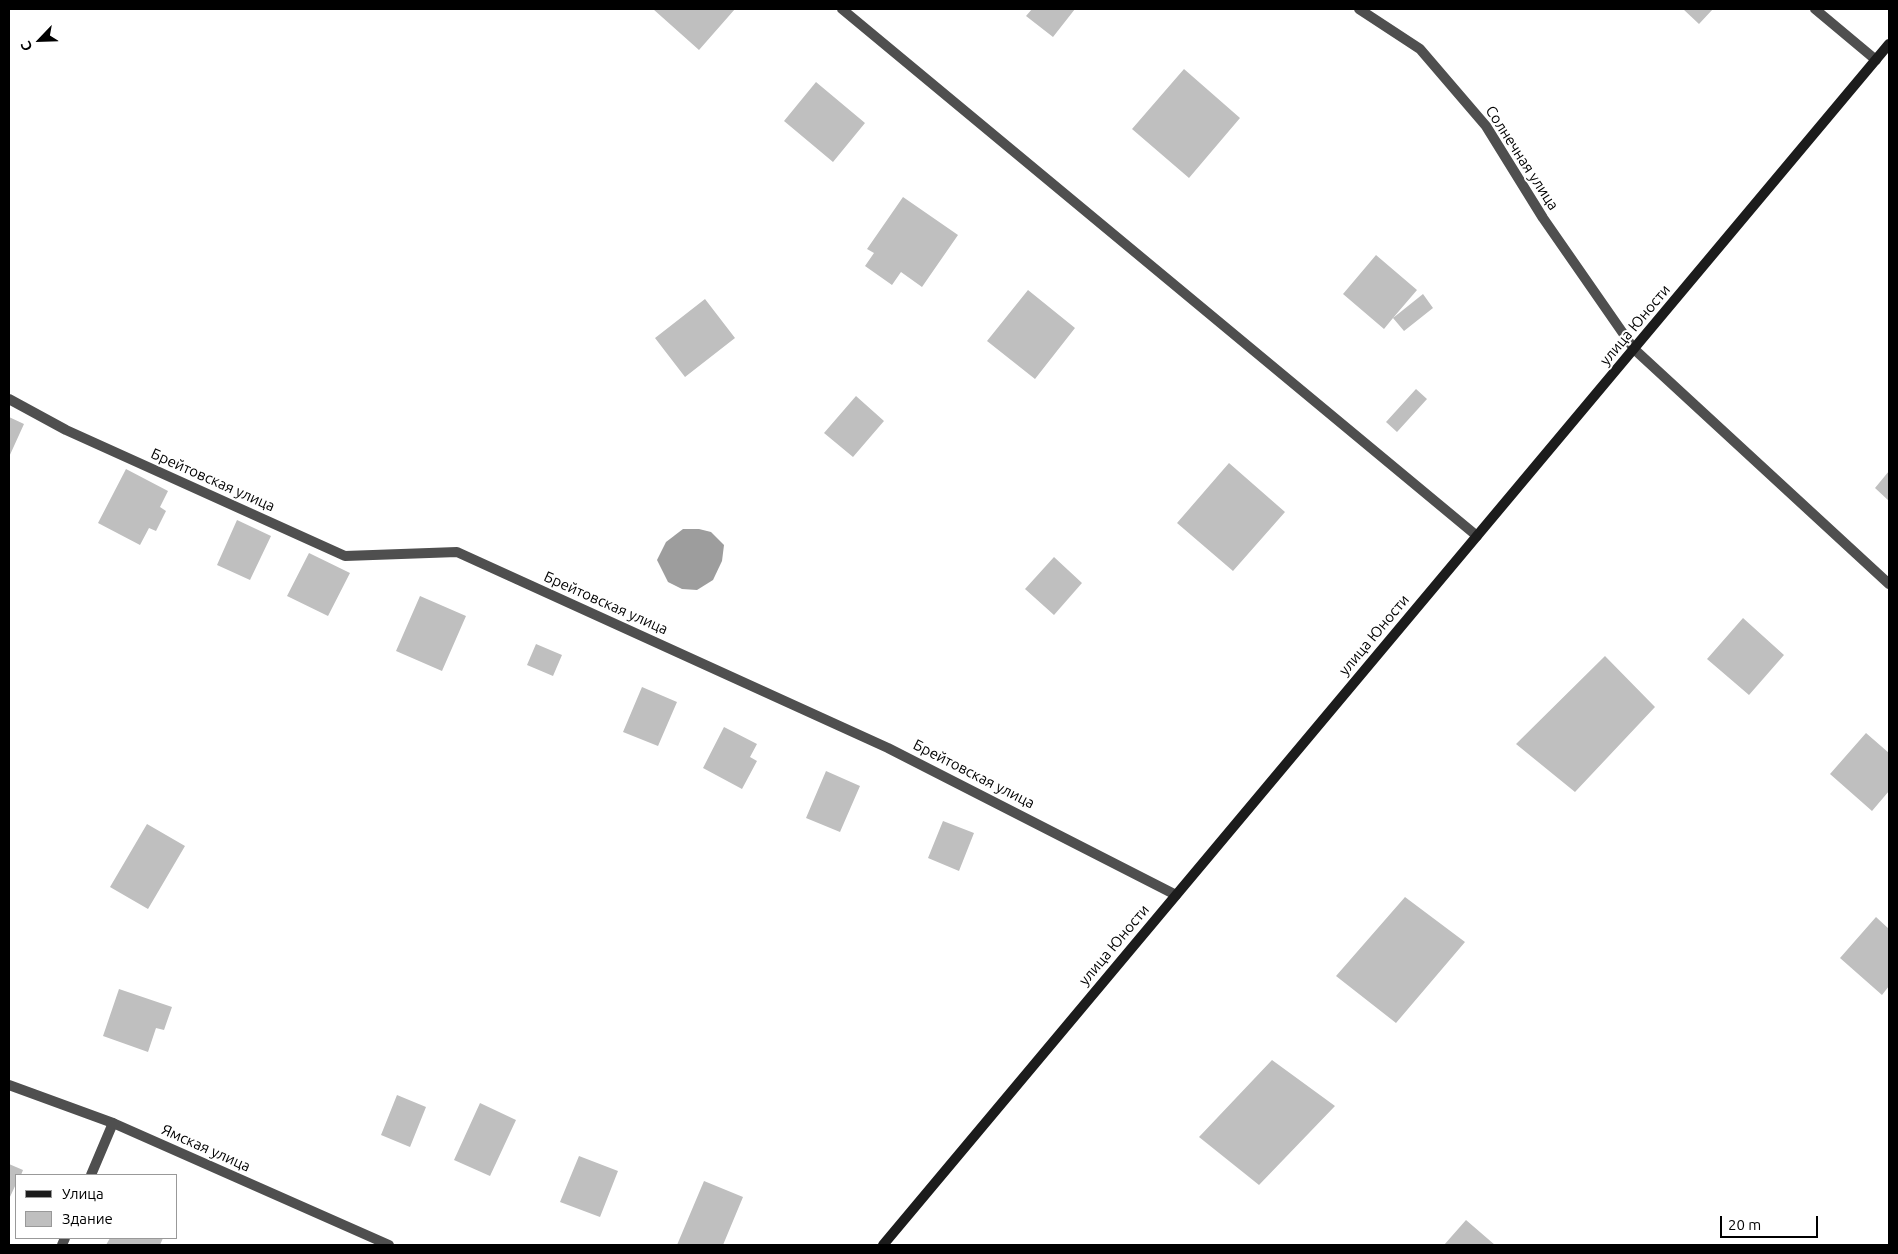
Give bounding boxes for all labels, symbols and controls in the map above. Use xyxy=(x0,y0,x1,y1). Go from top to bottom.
north arrow xyxy=(15,15,65,65)
text: С xyxy=(17,39,35,53)
street label: Солнечная улица xyxy=(1482,103,1562,213)
street label: улица Юности xyxy=(1596,281,1674,369)
street label: Брейтовская улица xyxy=(148,445,278,515)
street label: Брейтовская улица xyxy=(541,568,671,638)
street label: улица Юности xyxy=(1335,591,1413,679)
street label: Брейтовская улица xyxy=(910,736,1038,812)
street label: улица Юности xyxy=(1075,901,1153,989)
street label: Ямская улица xyxy=(159,1120,253,1176)
legend xyxy=(15,1174,178,1239)
text: Улица xyxy=(62,1185,104,1202)
scale bar xyxy=(1723,1206,1820,1238)
text: Здание xyxy=(62,1210,113,1227)
text: 20 m xyxy=(1728,1216,1761,1233)

